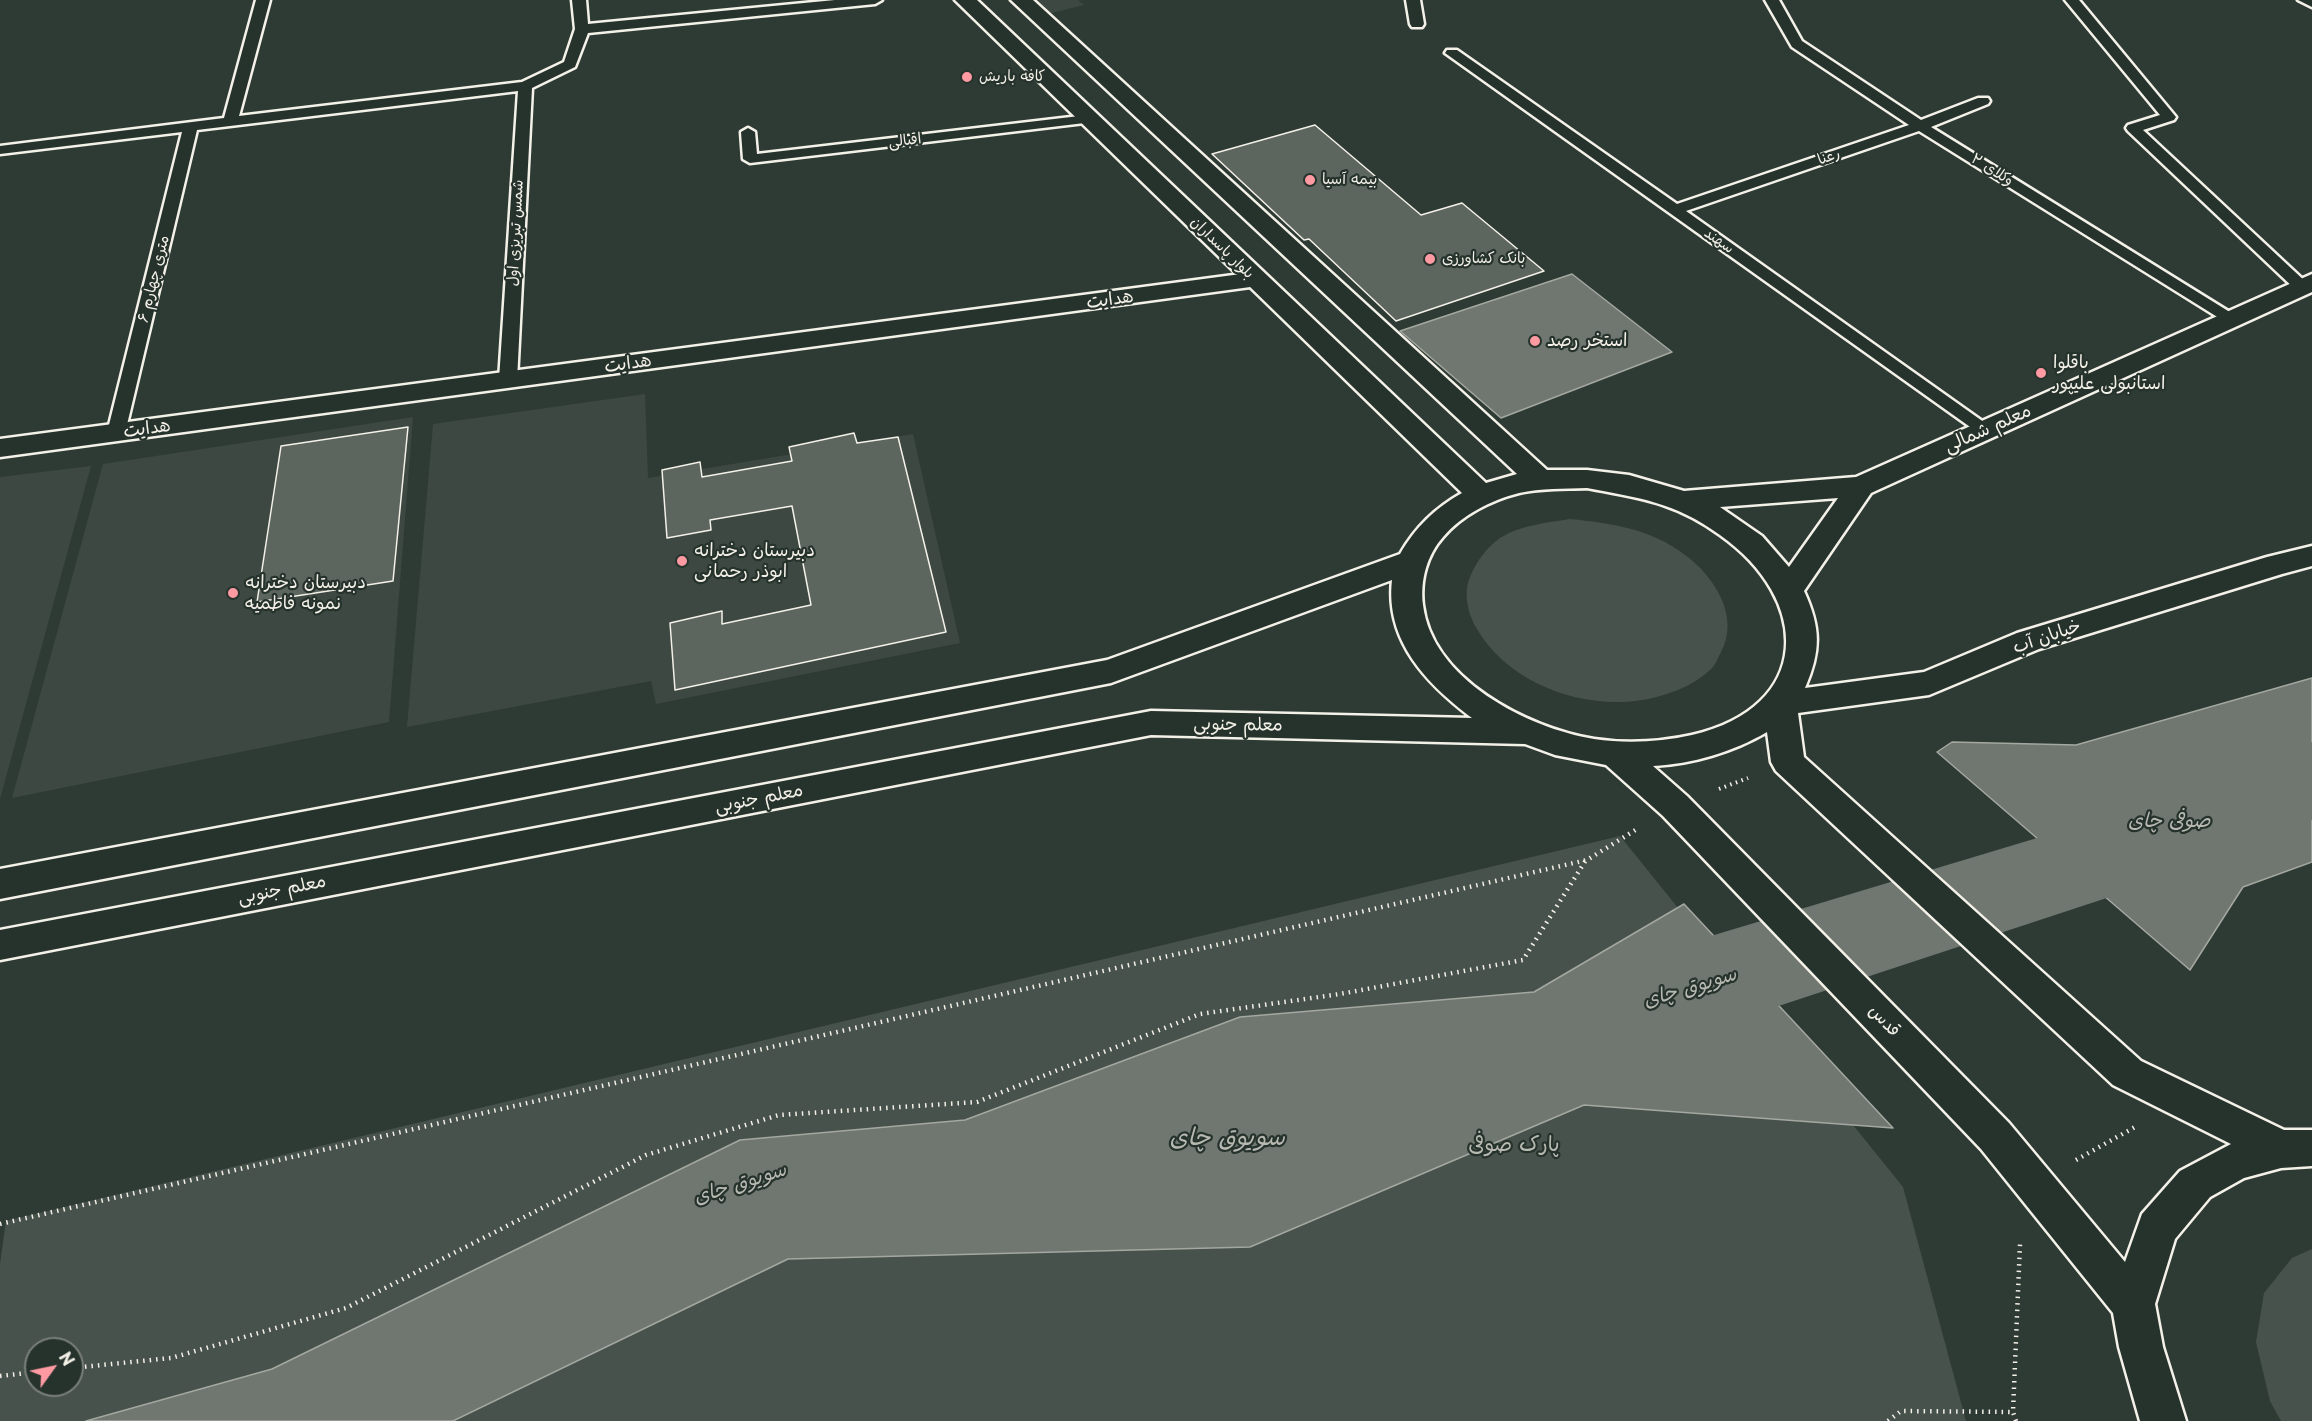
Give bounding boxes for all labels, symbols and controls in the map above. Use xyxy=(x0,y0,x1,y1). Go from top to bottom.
place label: کافه باریش xyxy=(979,68,1045,86)
marker: کافه باریش xyxy=(960,70,974,84)
street label: اقبالی xyxy=(887,130,923,152)
street label: رعنا xyxy=(1815,145,1843,169)
street label: وکلای ۲ xyxy=(1967,150,2017,190)
place label: بیمه آسیا xyxy=(1322,171,1377,189)
marker: بیمه آسیا xyxy=(1303,173,1317,187)
street label: شمس تبریزی اول xyxy=(504,179,528,287)
street label: بلوار پاسداران xyxy=(1186,213,1258,283)
street label: سهند xyxy=(1700,224,1738,258)
street label: ۶ متری چهارم xyxy=(134,234,174,324)
place label: بانک کشاورزی xyxy=(1442,250,1525,268)
marker: بانک کشاورزی xyxy=(1423,252,1437,266)
street label: هدایت xyxy=(1085,286,1135,314)
place label: استخر رصد xyxy=(1547,330,1628,352)
marker: استخر رصد xyxy=(1528,334,1542,348)
street label: هدایت xyxy=(603,350,653,378)
place label: باقلوا استانبولی علیپور xyxy=(2053,352,2165,394)
marker: باقلوا استانبولی علیپور xyxy=(2034,366,2048,380)
street label: معلم شمالی xyxy=(1941,400,2035,458)
street label: هدایت xyxy=(122,415,172,443)
place label: دبیرستان دخترانه ابوذر رحمانی xyxy=(694,540,815,582)
marker: دبیرستان دخترانه ابوذر رحمانی xyxy=(675,554,689,568)
place label: دبیرستان دخترانه نمونه فاطمیه xyxy=(245,572,366,614)
marker: دبیرستان دخترانه نمونه فاطمیه xyxy=(226,586,240,600)
street label: خیابان آب xyxy=(2010,615,2084,659)
street label: معلم جنوبی xyxy=(1193,713,1283,737)
street label: معلم جنوبی xyxy=(713,780,805,818)
water label: صوفی چای xyxy=(2128,809,2210,833)
street label: معلم جنوبی xyxy=(236,871,328,909)
water label: سویوق چای xyxy=(1640,962,1740,1014)
street label: قدس xyxy=(1863,1000,1905,1042)
water label: سویوق چای xyxy=(1169,1124,1285,1152)
park label: پارک صوفی xyxy=(1468,1132,1560,1158)
water label: سویوق چای xyxy=(691,1158,789,1210)
north arrow xyxy=(24,1337,84,1397)
text: N xyxy=(54,1346,81,1370)

